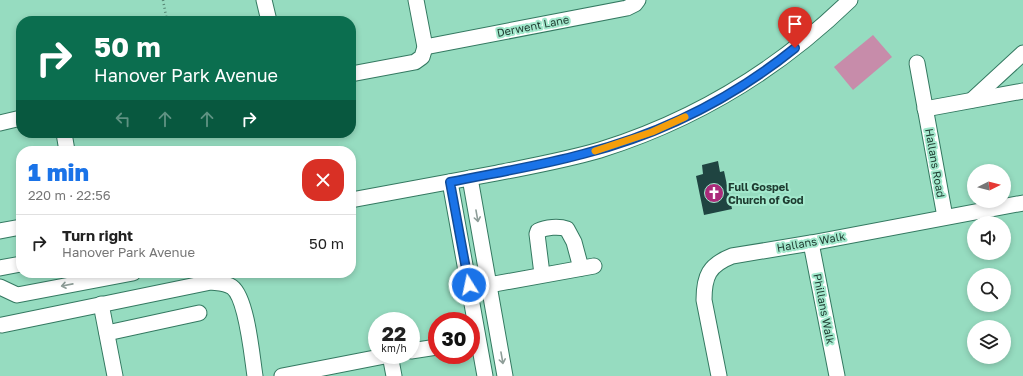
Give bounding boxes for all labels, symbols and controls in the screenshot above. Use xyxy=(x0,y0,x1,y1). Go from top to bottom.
pin xyxy=(778,7.0,812,48)
street label: Derwent Lane xyxy=(496,12,570,39)
icon: arrive xyxy=(784,13,806,35)
text: 50 m xyxy=(94,30,161,63)
icon: right xyxy=(28,32,80,84)
text: Hanover Park Avenue xyxy=(94,64,278,86)
icon: left xyxy=(112,108,134,130)
icon: ahead xyxy=(154,108,176,130)
icon: ahead xyxy=(196,108,218,130)
icon: right xyxy=(238,108,260,130)
street label: Hallans Road xyxy=(923,127,948,199)
text: 1 min xyxy=(28,157,89,186)
button: close xyxy=(302,159,344,201)
north arrow xyxy=(967,164,1011,208)
map controls xyxy=(967,164,1011,364)
place label: Full Gospel Church of God xyxy=(728,180,804,206)
church icon: Full Gospel Church of God xyxy=(703,182,725,204)
text: 220 m · 22:56 xyxy=(28,187,111,203)
one-way arrow xyxy=(473,209,481,222)
button: sound xyxy=(967,216,1011,260)
text: Turn right xyxy=(62,226,133,244)
street label: Hallans Walk xyxy=(776,229,846,254)
icon: right xyxy=(28,232,50,254)
text: 50 m xyxy=(309,234,344,252)
text: Hanover Park Avenue xyxy=(62,244,195,260)
position arrow xyxy=(448,264,490,306)
button: search xyxy=(967,268,1011,312)
street label: Phillans Walk xyxy=(811,273,838,345)
one-way arrow xyxy=(61,282,74,290)
speed limit sign: 30 xyxy=(428,312,480,364)
button: layers xyxy=(967,320,1011,364)
text: 22 xyxy=(382,321,406,345)
text: km/h xyxy=(381,342,407,354)
one-way arrow xyxy=(498,351,506,364)

